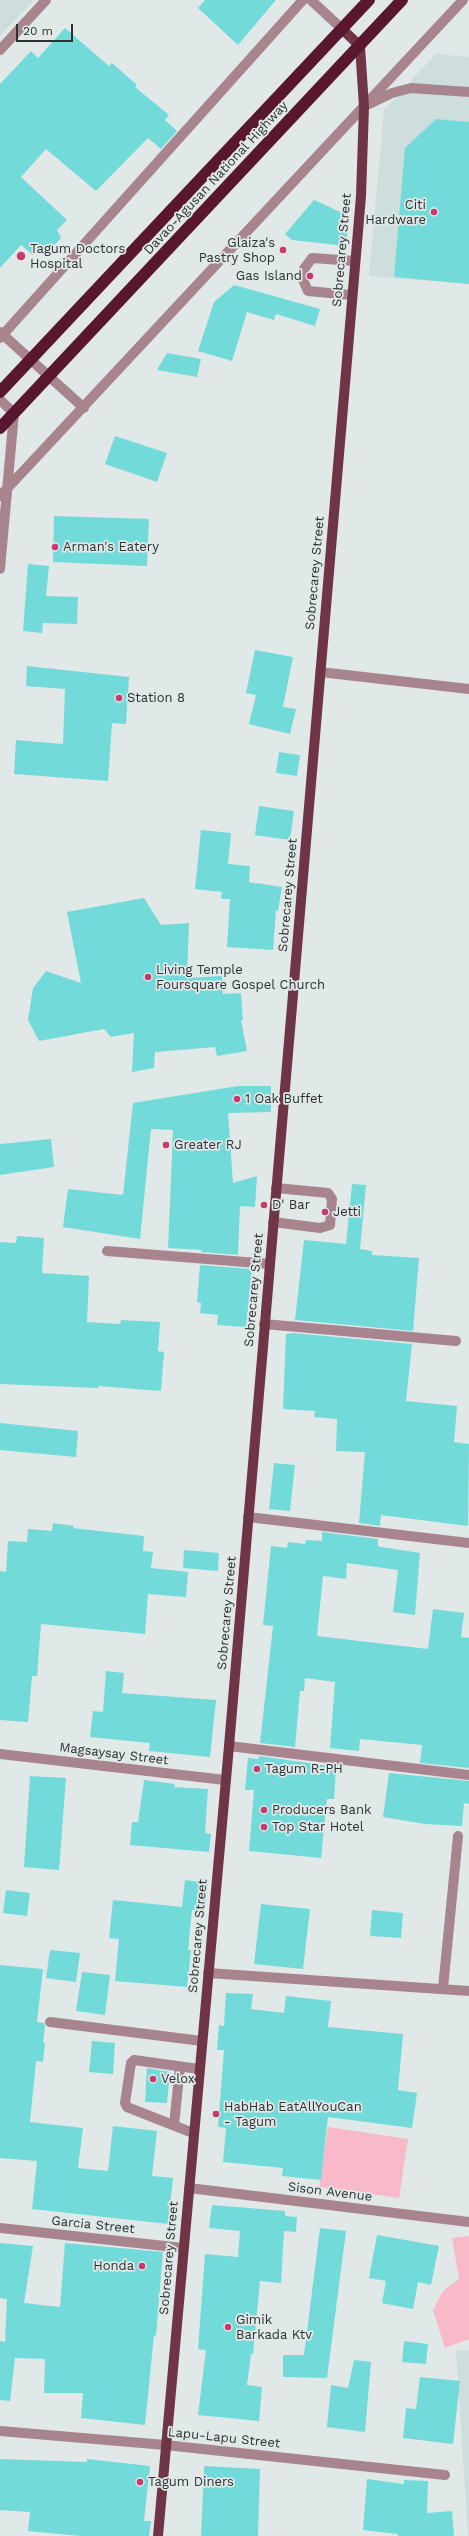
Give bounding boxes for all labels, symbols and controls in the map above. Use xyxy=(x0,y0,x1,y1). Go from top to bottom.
scale bar xyxy=(18,16,75,42)
text: 20 m xyxy=(23,24,53,38)
street label: Davao-Agusan National Highway xyxy=(141,98,291,258)
street label: Sobrecarey Street xyxy=(329,192,355,308)
place label: Citi Hardware xyxy=(365,197,426,228)
marker: Citi Hardware xyxy=(429,207,439,217)
place label: Glaiza's Pastry Shop xyxy=(199,235,275,266)
place label: Tagum Doctors Hospital xyxy=(30,241,125,272)
marker: Glaiza's Pastry Shop xyxy=(278,245,288,255)
marker: Tagum Doctors Hospital xyxy=(15,250,27,262)
place label: Gas Island xyxy=(236,268,302,284)
marker: Gas Island xyxy=(305,271,315,281)
street label: Sobrecarey Street xyxy=(302,515,328,631)
place label: Arman's Eatery xyxy=(63,539,159,555)
marker: Arman's Eatery xyxy=(50,542,60,552)
place label: Station 8 xyxy=(127,690,185,706)
marker: Station 8 xyxy=(114,693,124,703)
street label: Sobrecarey Street xyxy=(275,837,301,953)
place label: Living Temple Foursquare Gospel Church xyxy=(156,962,325,993)
marker: Living Temple Foursquare Gospel Church xyxy=(143,972,153,982)
place label: 1 Oak Buffet xyxy=(245,1091,323,1107)
marker: 1 Oak Buffet xyxy=(232,1094,242,1104)
place label: Greater RJ xyxy=(174,1137,242,1153)
marker: Greater RJ xyxy=(161,1140,171,1150)
place label: D' Bar xyxy=(272,1197,310,1213)
marker: D' Bar xyxy=(259,1200,269,1210)
place label: Jetti xyxy=(333,1204,361,1220)
marker: Jetti xyxy=(320,1207,330,1217)
street label: Sobrecarey Street xyxy=(241,1232,267,1348)
street label: Sobrecarey Street xyxy=(214,1555,240,1671)
street label: Magsaysay Street xyxy=(59,1740,169,1768)
place label: Tagum R-PH xyxy=(265,1761,343,1777)
marker: Tagum R-PH xyxy=(252,1764,262,1774)
place label: Producers Bank xyxy=(272,1802,371,1818)
marker: Producers Bank xyxy=(259,1805,269,1815)
place label: Top Star Hotel xyxy=(272,1819,364,1835)
marker: Top Star Hotel xyxy=(259,1822,269,1832)
street label: Sobrecarey Street xyxy=(185,1878,211,1994)
place label: Velox xyxy=(161,2071,195,2087)
marker: Velox xyxy=(148,2074,158,2084)
place label: HabHab EatAllYouCan - Tagum xyxy=(224,2099,362,2130)
marker: HabHab EatAllYouCan - Tagum xyxy=(211,2109,221,2119)
street label: Sison Avenue xyxy=(287,2179,373,2205)
street label: Sobrecarey Street xyxy=(156,2200,182,2316)
street label: Garcia Street xyxy=(51,2213,135,2237)
place label: Honda xyxy=(93,2258,134,2274)
marker: Honda xyxy=(137,2261,147,2271)
place label: Gimik Barkada Ktv xyxy=(236,2312,312,2343)
marker: Gimik Barkada Ktv xyxy=(223,2322,233,2332)
street label: Lapu-Lapu Street xyxy=(167,2424,281,2452)
place label: Tagum Diners xyxy=(148,2474,234,2490)
marker: Tagum Diners xyxy=(135,2477,145,2487)

